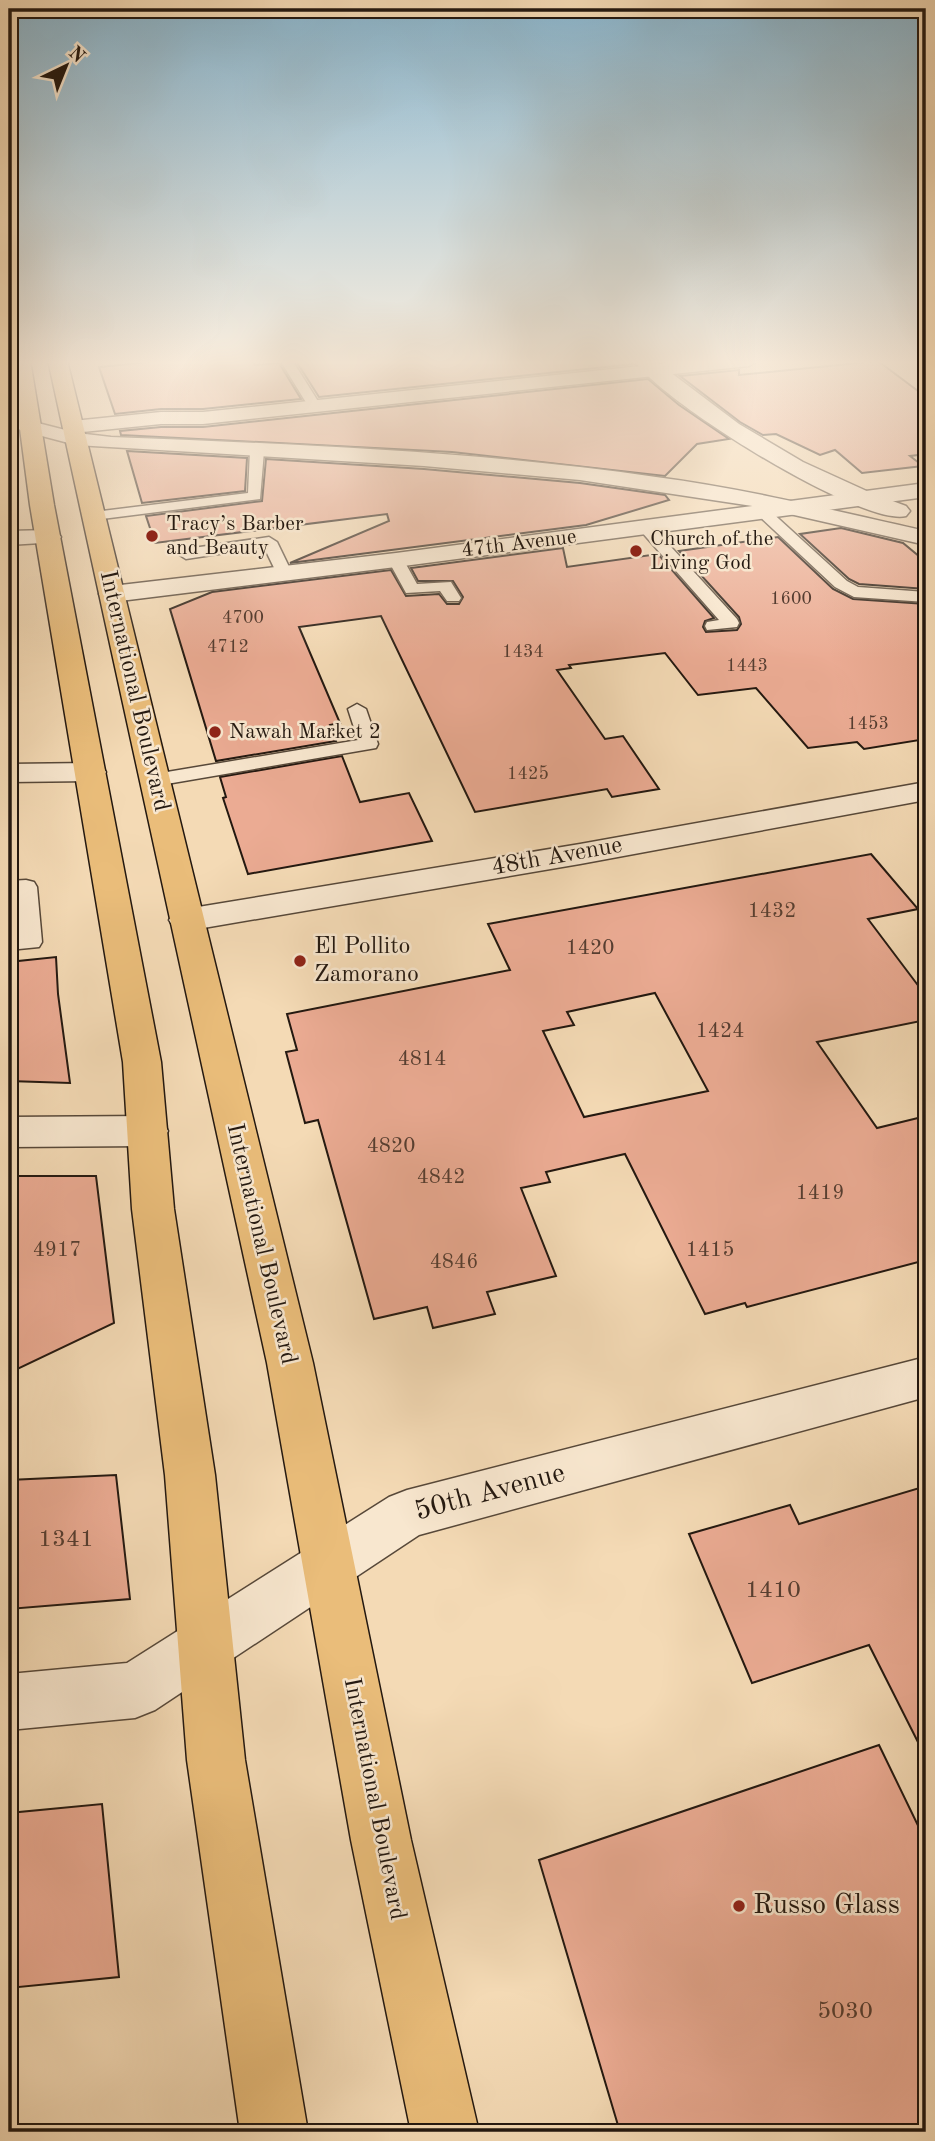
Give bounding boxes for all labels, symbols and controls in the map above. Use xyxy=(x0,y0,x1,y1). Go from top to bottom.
north arrow xyxy=(32,32,102,102)
text: N xyxy=(64,43,88,68)
place label: Tracy’s Barber and Beauty xyxy=(166,514,304,559)
street label: 47th Avenue xyxy=(460,527,578,561)
marker: Tracy’s Barber and Beauty xyxy=(144,528,160,544)
place label: Church of the Living God xyxy=(650,529,773,574)
marker: Church of the Living God xyxy=(628,543,644,559)
street label: International Boulevard xyxy=(95,568,173,814)
house number: 1600 xyxy=(770,590,812,608)
house number: 4700 xyxy=(222,609,264,627)
house number: 4712 xyxy=(207,638,249,656)
house number: 1434 xyxy=(502,643,544,661)
house number: 1443 xyxy=(726,657,768,675)
house number: 1453 xyxy=(847,715,889,733)
place label: Nawah Market 2 xyxy=(229,722,381,743)
marker: Nawah Market 2 xyxy=(207,724,223,740)
house number: 1425 xyxy=(507,765,549,783)
street label: 48th Avenue xyxy=(490,834,624,880)
house number: 1432 xyxy=(748,901,796,922)
place label: El Pollito Zamorano xyxy=(314,935,419,987)
house number: 1420 xyxy=(566,938,614,959)
marker: El Pollito Zamorano xyxy=(292,953,308,969)
house number: 1424 xyxy=(696,1021,744,1042)
house number: 4814 xyxy=(398,1049,446,1070)
street label: International Boulevard xyxy=(222,1121,300,1367)
house number: 4820 xyxy=(367,1136,415,1157)
house number: 4842 xyxy=(417,1167,465,1188)
house number: 1419 xyxy=(796,1183,844,1204)
house number: 4917 xyxy=(33,1240,81,1261)
house number: 1415 xyxy=(686,1240,734,1261)
house number: 4846 xyxy=(430,1252,478,1273)
street label: 50th Avenue xyxy=(412,1460,568,1526)
house number: 1341 xyxy=(38,1528,94,1552)
house number: 1410 xyxy=(745,1579,801,1603)
street label: International Boulevard xyxy=(339,1676,409,1922)
place label: Russo Glass xyxy=(753,1892,900,1920)
marker: Russo Glass xyxy=(731,1898,747,1914)
house number: 5030 xyxy=(817,2000,873,2024)

